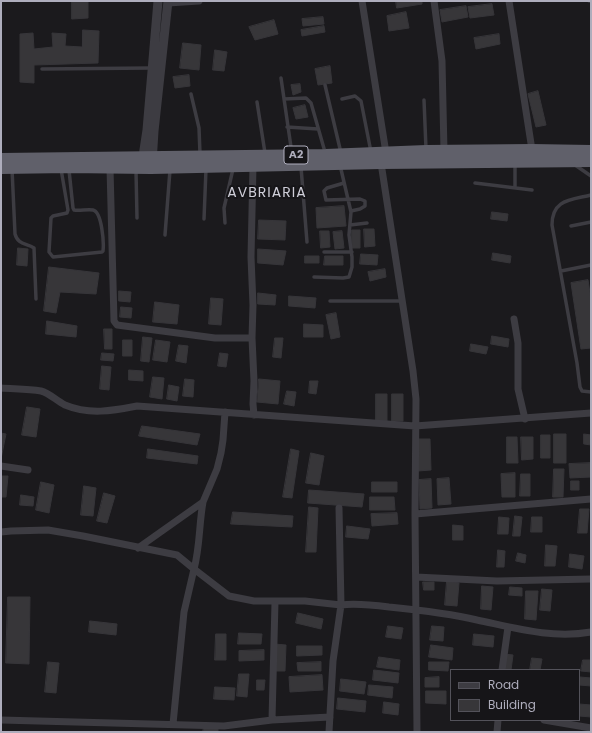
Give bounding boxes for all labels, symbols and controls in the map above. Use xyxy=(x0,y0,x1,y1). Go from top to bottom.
road number: A2 xyxy=(284,146,308,164)
district label: AVBRIARIA xyxy=(227,185,307,201)
legend xyxy=(450,669,580,721)
text: Road xyxy=(488,676,519,693)
text: Building xyxy=(488,696,536,713)

